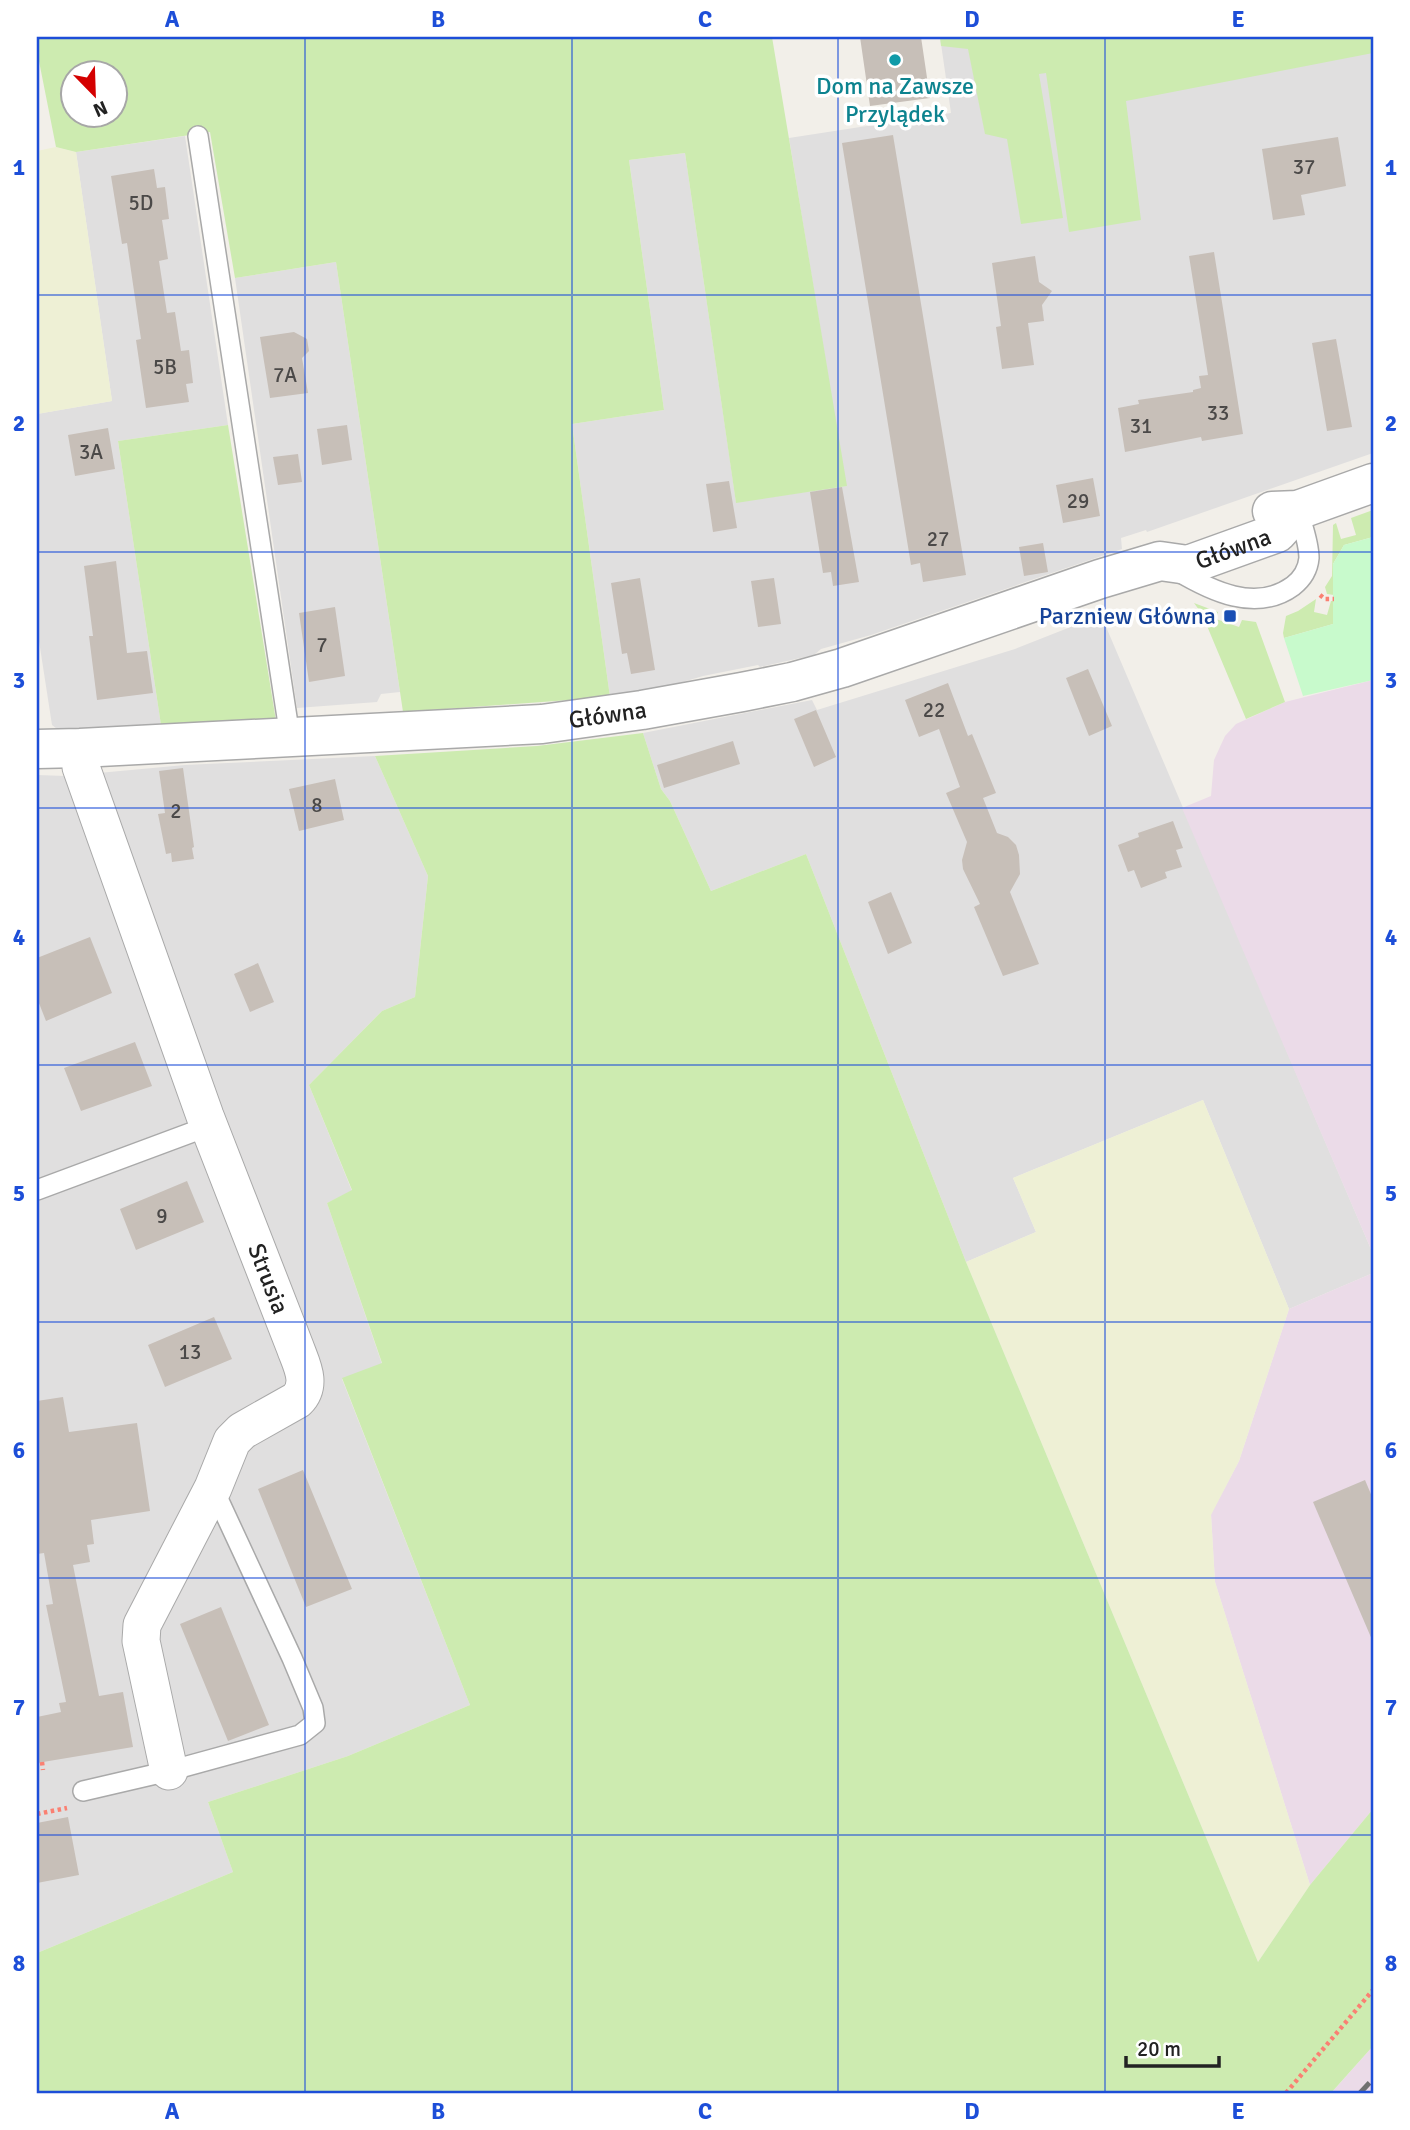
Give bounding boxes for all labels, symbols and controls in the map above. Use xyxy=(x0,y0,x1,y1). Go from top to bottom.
text: A xyxy=(165,5,180,34)
text: B xyxy=(431,5,445,34)
text: C xyxy=(698,5,712,34)
text: D xyxy=(964,5,980,34)
text: E xyxy=(1231,5,1245,34)
marker: Dom na Zawsze Przylądek xyxy=(887,52,903,68)
north arrow xyxy=(60,60,130,130)
place label: Dom na Zawsze Przylądek xyxy=(816,71,974,129)
text: N xyxy=(89,95,111,122)
text: 1 xyxy=(13,153,25,182)
text: 1 xyxy=(1385,153,1397,182)
house number: 37 xyxy=(1293,154,1315,180)
house number: 5D xyxy=(129,190,153,216)
house number: 5B xyxy=(153,354,177,380)
house number: 7A xyxy=(273,362,297,388)
house number: 33 xyxy=(1207,400,1229,426)
text: 2 xyxy=(13,409,25,438)
text: 2 xyxy=(1385,409,1397,438)
house number: 31 xyxy=(1130,413,1152,439)
house number: 3A xyxy=(79,439,103,465)
house number: 29 xyxy=(1067,488,1089,514)
street label: Główna xyxy=(1191,521,1275,576)
house number: 27 xyxy=(927,526,949,552)
place label: Parzniew Główna xyxy=(1039,601,1216,631)
marker: Parzniew Główna xyxy=(1222,608,1238,624)
house number: 7 xyxy=(316,632,328,658)
text: 3 xyxy=(13,666,25,695)
text: 3 xyxy=(1385,666,1397,695)
street label: Główna xyxy=(567,695,649,735)
house number: 22 xyxy=(923,697,945,723)
house number: 8 xyxy=(311,792,323,818)
house number: 2 xyxy=(170,798,182,824)
text: 4 xyxy=(13,923,25,952)
text: 4 xyxy=(1385,923,1397,952)
text: 5 xyxy=(13,1179,25,1208)
text: 5 xyxy=(1385,1179,1397,1208)
house number: 9 xyxy=(156,1203,168,1229)
street label: Strusia xyxy=(241,1239,296,1318)
house number: 13 xyxy=(179,1339,201,1365)
text: 6 xyxy=(13,1436,25,1465)
text: 6 xyxy=(1385,1436,1397,1465)
text: 7 xyxy=(13,1693,25,1722)
text: 7 xyxy=(1385,1693,1397,1722)
text: 8 xyxy=(13,1949,25,1978)
text: 8 xyxy=(1385,1949,1397,1978)
scale bar xyxy=(1126,2025,1219,2069)
text: 20 m xyxy=(1137,2036,1181,2062)
text: A xyxy=(165,2097,180,2126)
text: B xyxy=(431,2097,445,2126)
text: C xyxy=(698,2097,712,2126)
text: D xyxy=(964,2097,980,2126)
text: E xyxy=(1231,2097,1245,2126)

